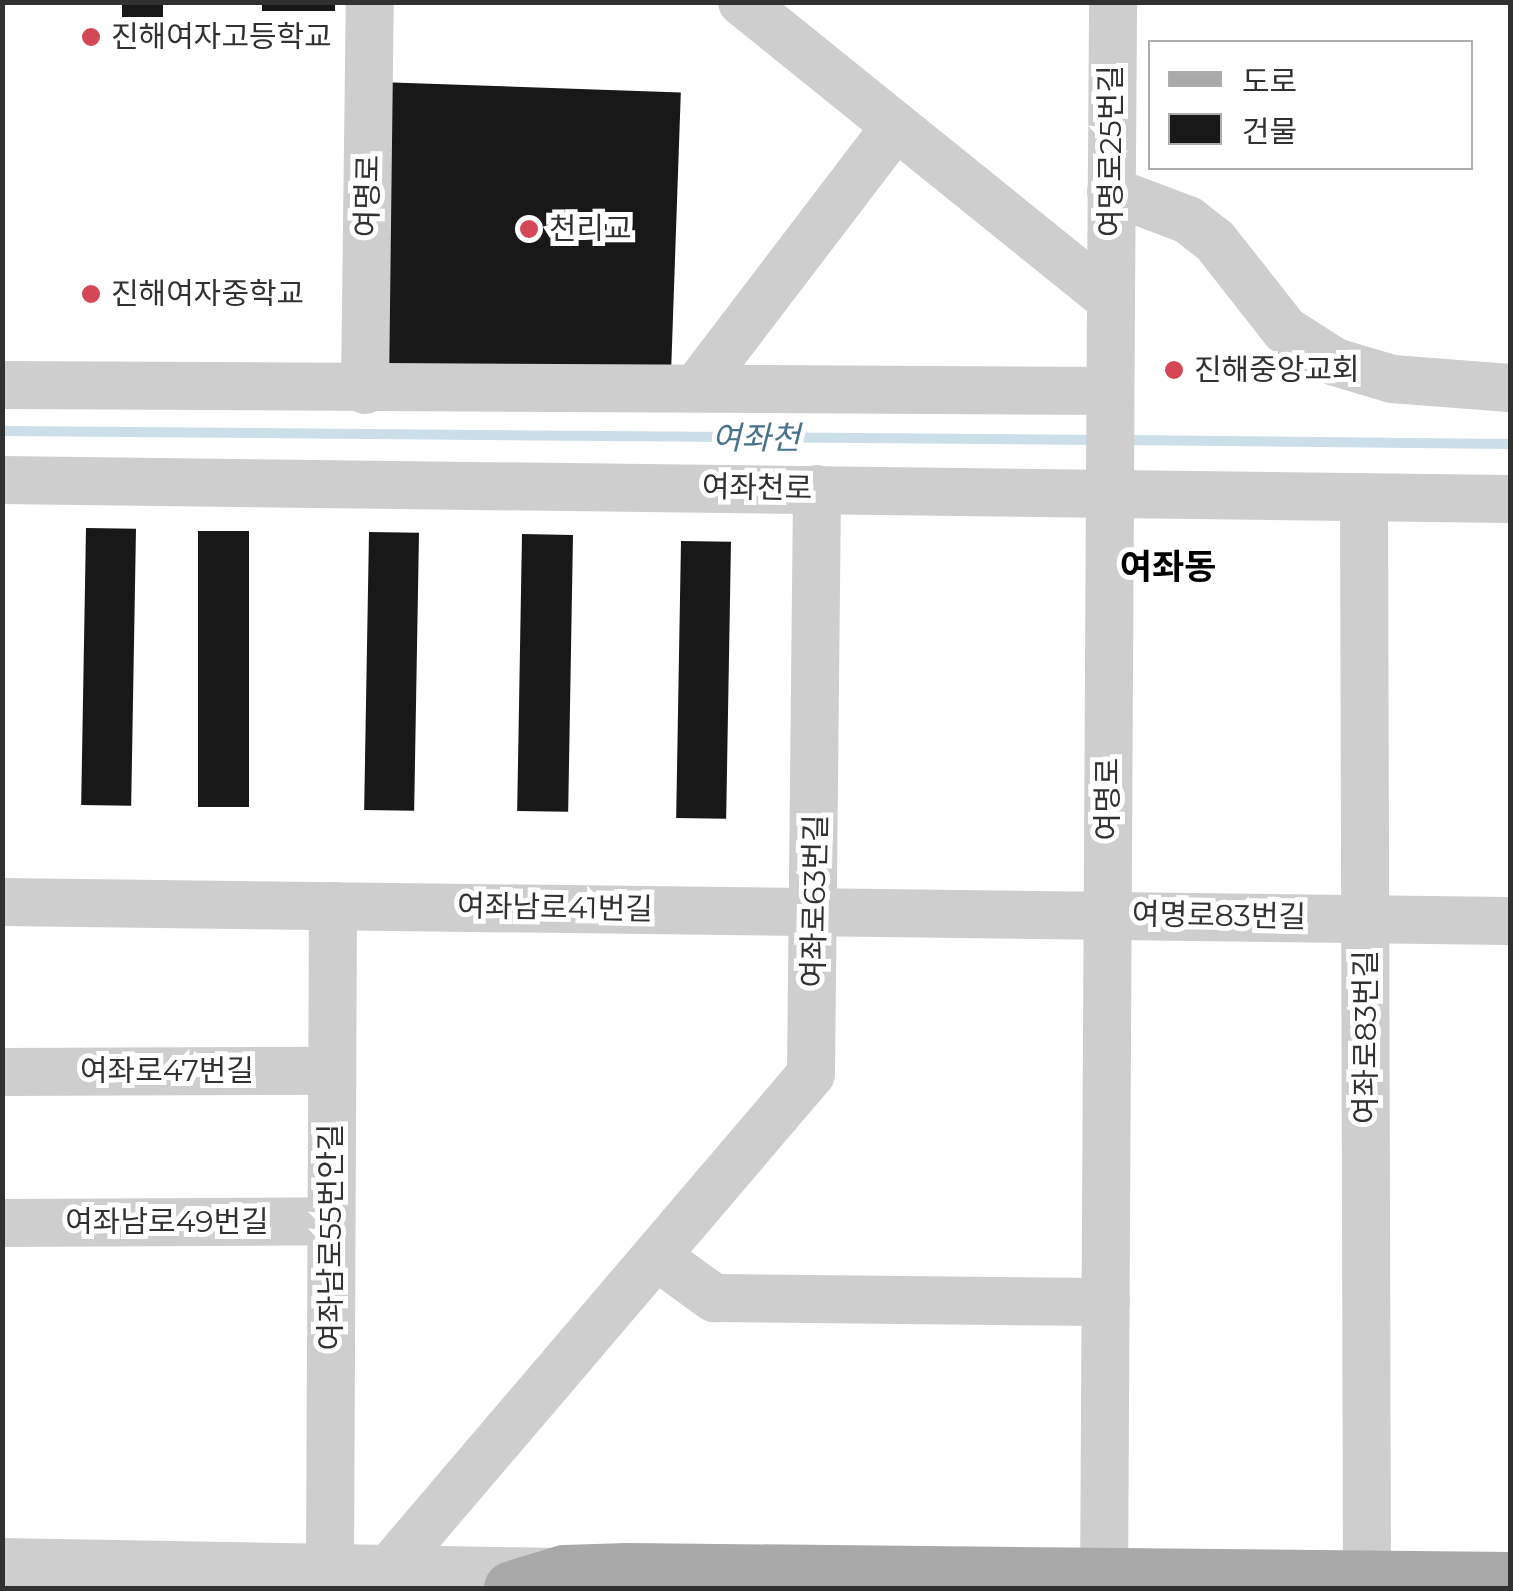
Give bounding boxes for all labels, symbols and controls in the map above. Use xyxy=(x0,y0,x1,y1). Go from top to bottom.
place label: 진해여자고등학교 xyxy=(111,19,332,55)
marker: 진해여자고등학교 xyxy=(80,26,102,48)
legend xyxy=(1148,40,1473,170)
text: 도로 xyxy=(1242,63,1297,100)
street label: 여명로25번길 xyxy=(1093,65,1129,237)
text: 건물 xyxy=(1242,113,1297,150)
street label: 여명로 xyxy=(349,154,387,238)
place label: 천리교 xyxy=(549,211,632,247)
marker: 천리교 xyxy=(518,218,540,240)
place label: 진해여자중학교 xyxy=(111,276,304,312)
marker: 진해여자중학교 xyxy=(80,283,102,305)
place label: 진해중앙교회 xyxy=(1194,352,1360,388)
marker: 진해중앙교회 xyxy=(1163,359,1185,381)
water label: 여좌천 xyxy=(712,419,800,457)
street label: 여좌천로 xyxy=(701,469,813,507)
district label: 여좌동 xyxy=(1120,546,1216,588)
street label: 여명로 xyxy=(1090,758,1126,840)
street label: 여좌로63번길 xyxy=(795,814,835,988)
street label: 여좌남로41번길 xyxy=(457,888,653,928)
street label: 여명로83번길 xyxy=(1132,896,1306,936)
street label: 여좌로83번길 xyxy=(1348,950,1384,1124)
street label: 여좌로47번길 xyxy=(80,1053,254,1089)
street label: 여좌남로55번안길 xyxy=(313,1123,349,1351)
street label: 여좌남로49번길 xyxy=(65,1204,269,1240)

